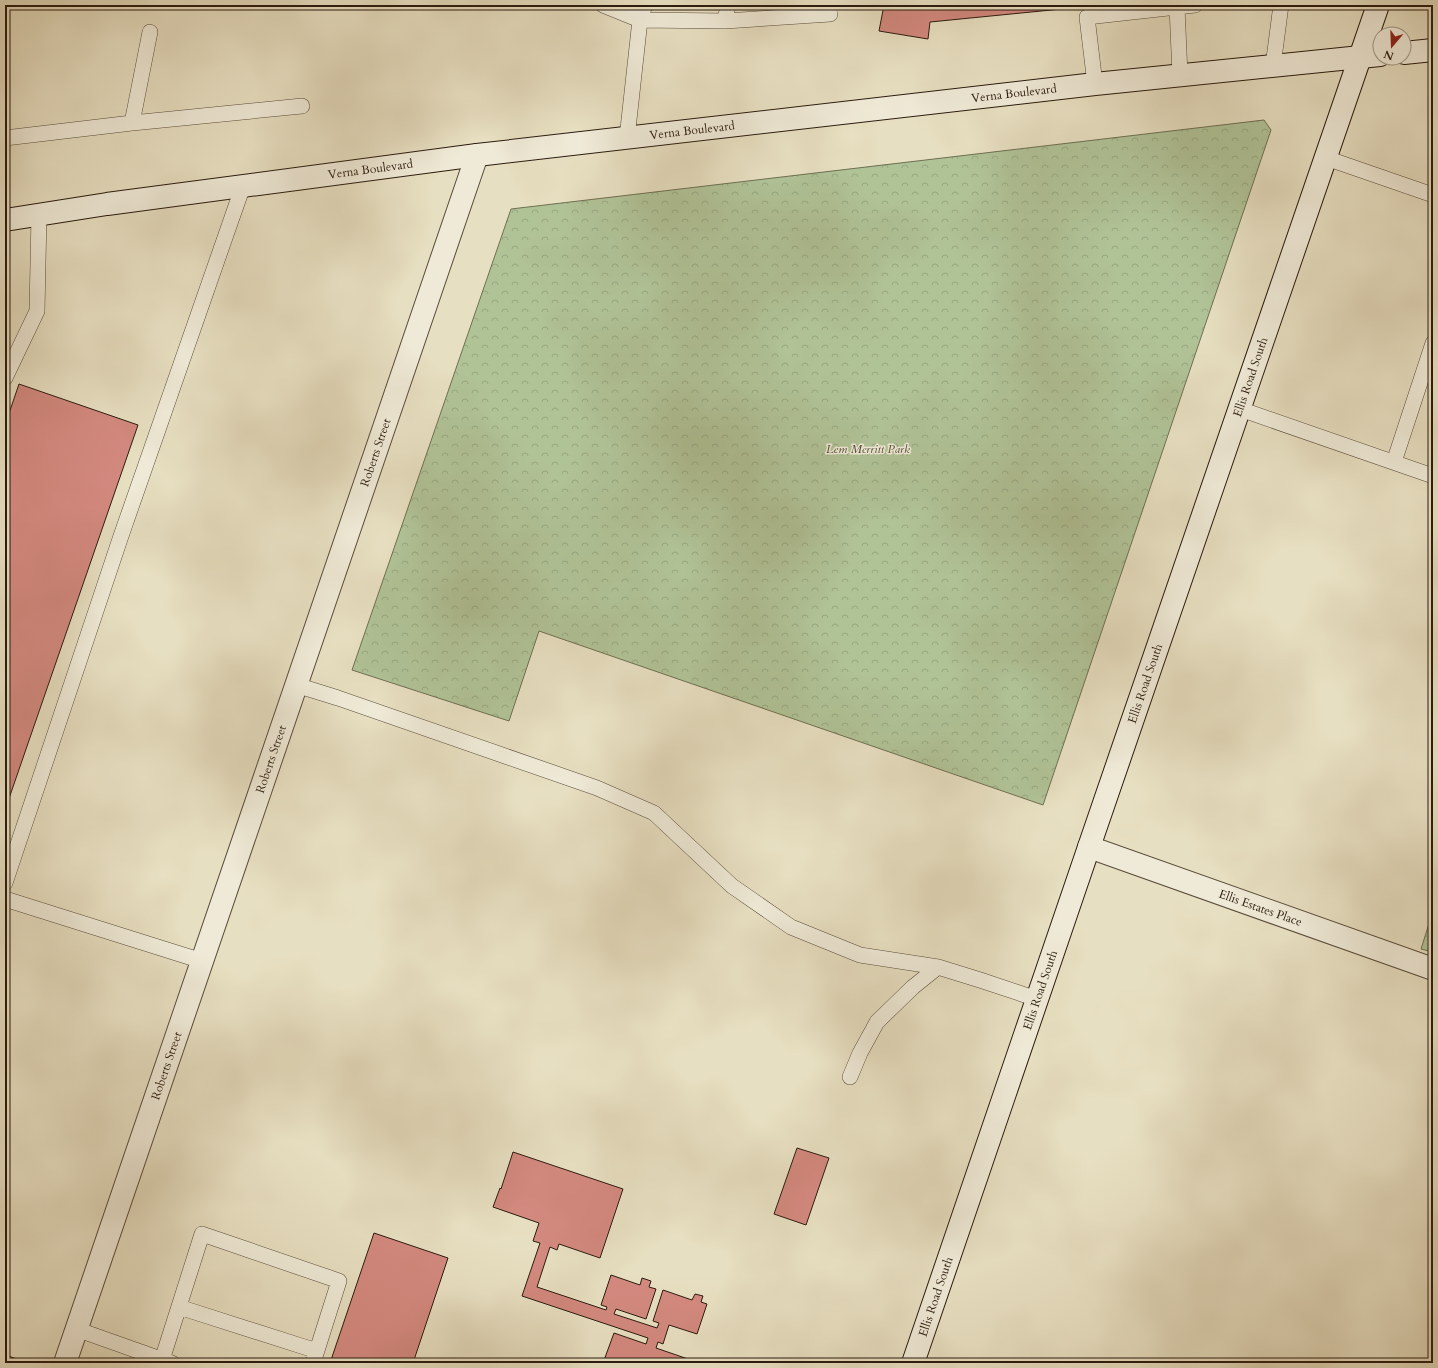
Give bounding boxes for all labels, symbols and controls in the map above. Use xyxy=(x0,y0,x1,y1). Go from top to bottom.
north arrow xyxy=(1372,26,1412,66)
text: N xyxy=(1382,46,1396,64)
street label: Verna Boulevard xyxy=(970,80,1058,106)
street label: Verna Boulevard xyxy=(649,117,736,143)
street label: Verna Boulevard xyxy=(327,155,415,183)
street label: Ellis Road South xyxy=(1229,335,1272,419)
street label: Roberts Street xyxy=(356,416,395,489)
park label: Lem Merritt Park xyxy=(826,441,910,457)
street label: Ellis Road South xyxy=(1124,641,1166,726)
street label: Roberts Street xyxy=(252,723,290,795)
street label: Ellis Estates Place xyxy=(1217,886,1304,930)
street label: Ellis Road South xyxy=(1019,948,1061,1032)
street label: Roberts Street xyxy=(147,1029,185,1102)
street label: Ellis Road South xyxy=(915,1254,957,1339)

